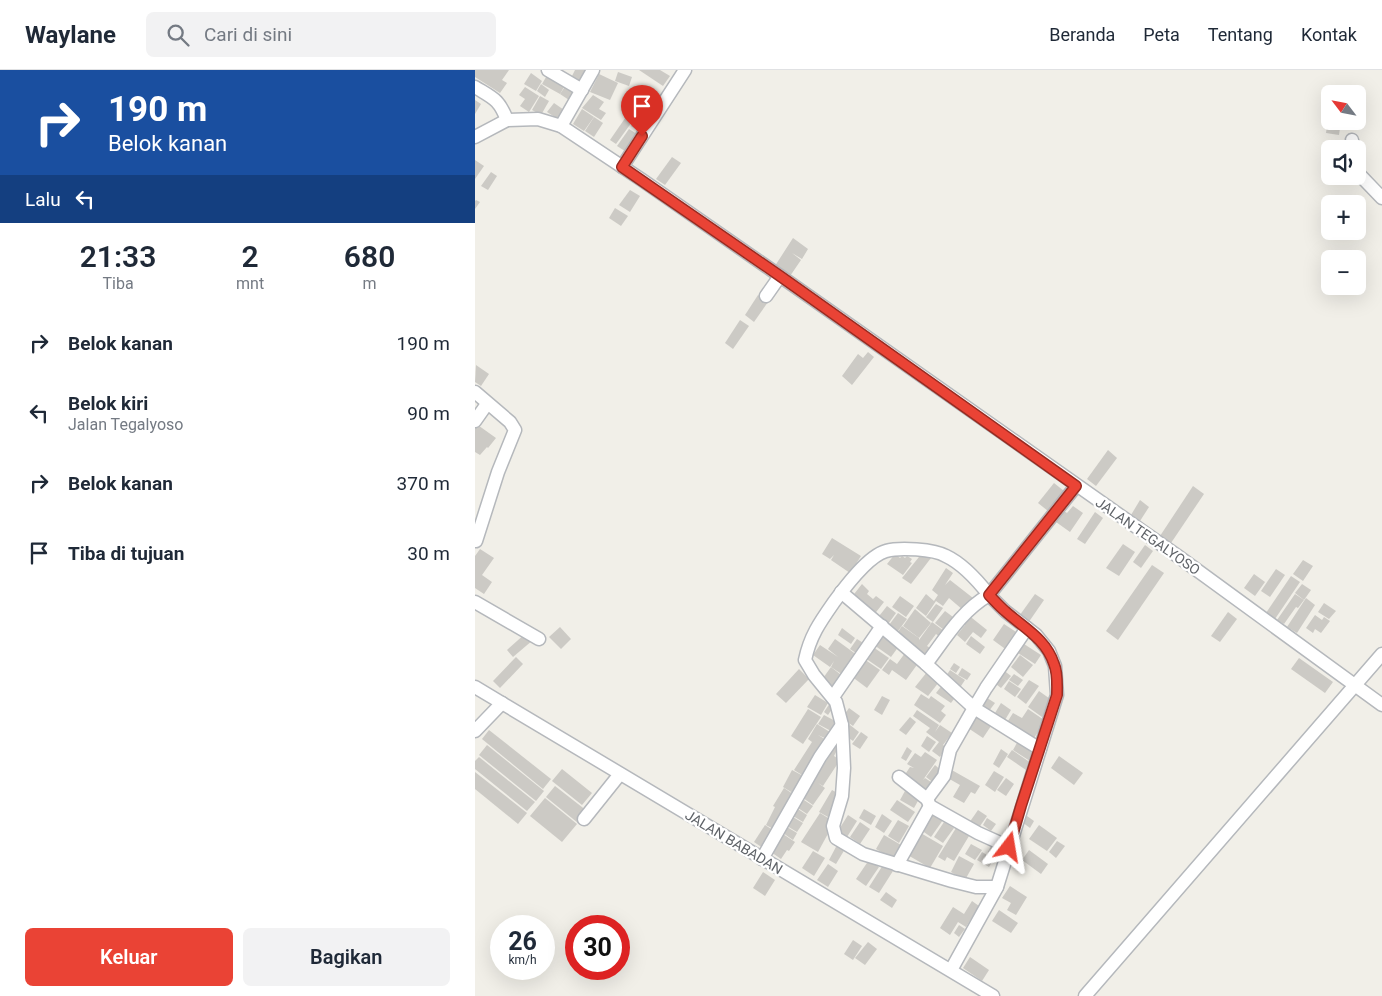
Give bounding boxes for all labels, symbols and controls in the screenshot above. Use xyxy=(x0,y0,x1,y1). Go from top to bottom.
search box xyxy=(146,12,496,57)
text: Waylane xyxy=(25,21,116,49)
icon: search xyxy=(164,21,192,49)
text: Cari di sini xyxy=(204,23,292,46)
text: Beranda xyxy=(1049,24,1115,45)
text: Peta xyxy=(1143,24,1180,45)
text: Tentang xyxy=(1208,24,1273,45)
text: Kontak xyxy=(1301,24,1357,45)
pin xyxy=(621,85,663,136)
north arrow xyxy=(1321,85,1366,130)
map controls xyxy=(1321,85,1366,295)
text: 190 m xyxy=(108,89,207,130)
icon: right xyxy=(25,90,90,155)
icon: arrive xyxy=(628,92,656,120)
text: Belok kanan xyxy=(108,131,227,156)
button: sound xyxy=(1321,140,1366,185)
icon: left xyxy=(71,185,99,213)
text: Lalu xyxy=(25,188,61,211)
button: + xyxy=(1321,195,1366,240)
text: 21:33 xyxy=(80,239,156,274)
text: 2 xyxy=(242,239,259,274)
text: 680 xyxy=(344,239,395,274)
button: − xyxy=(1321,250,1366,295)
text: Tiba xyxy=(102,274,134,293)
text: mnt xyxy=(236,274,264,293)
text: m xyxy=(363,274,377,293)
icon: right xyxy=(25,329,53,357)
text: Belok kanan xyxy=(68,332,173,355)
text: 190 m xyxy=(397,332,450,355)
text: Belok kiri xyxy=(68,392,148,415)
icon: left xyxy=(25,399,53,427)
text: 90 m xyxy=(407,402,450,425)
text: Jalan Tegalyoso xyxy=(68,415,183,434)
icon: right xyxy=(25,469,53,497)
text: Belok kanan xyxy=(68,472,173,495)
text: 370 m xyxy=(397,472,450,495)
street label: JALAN TEGALYOSO xyxy=(1093,494,1203,578)
icon: arrive xyxy=(25,539,53,567)
text: Tiba di tujuan xyxy=(68,542,184,565)
text: 30 m xyxy=(407,542,450,565)
street label: JALAN BABADAN xyxy=(682,807,786,877)
position arrow xyxy=(982,820,1034,872)
speed limit sign: 30 xyxy=(565,915,630,980)
text: 26 xyxy=(508,927,537,956)
button: Keluar xyxy=(25,928,233,986)
button: Bagikan xyxy=(243,928,450,986)
text: km/h xyxy=(508,953,537,967)

